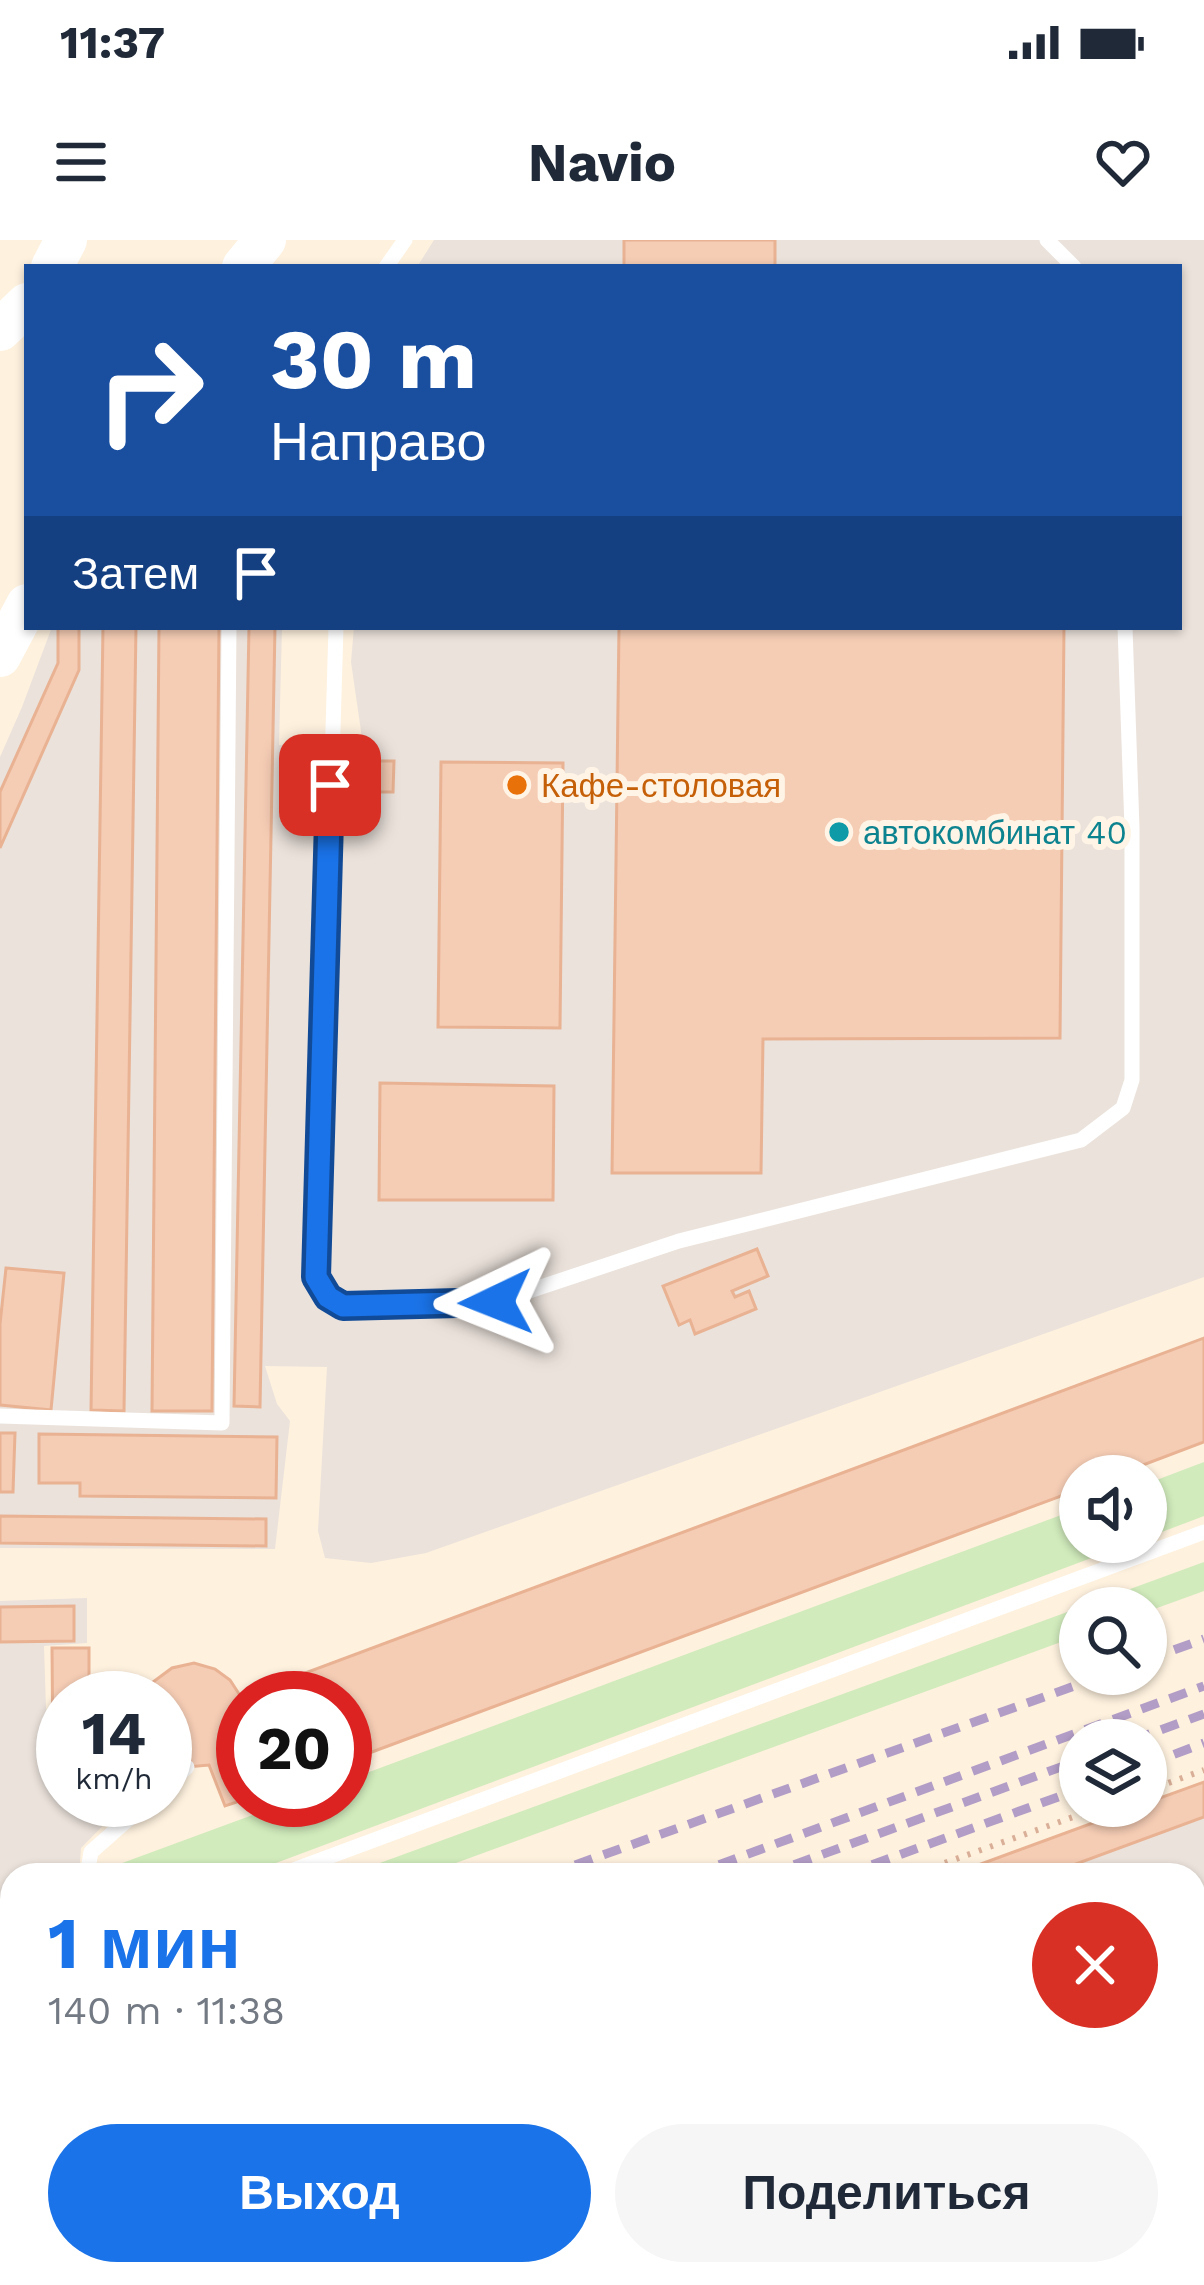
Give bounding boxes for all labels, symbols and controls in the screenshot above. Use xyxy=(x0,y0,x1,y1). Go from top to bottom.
text: 11:37 xyxy=(60,16,165,69)
icon: menu xyxy=(48,129,114,195)
icon: heart xyxy=(1090,129,1156,195)
text: Navio xyxy=(528,131,676,194)
text: 30 m xyxy=(270,310,477,408)
icon: right xyxy=(72,312,228,468)
text: Направо xyxy=(270,410,486,473)
icon: arrive xyxy=(223,540,289,606)
text: Затем xyxy=(72,547,199,600)
pin xyxy=(279,734,381,836)
icon: arrive xyxy=(297,752,363,818)
place label: Кафе-столовая xyxy=(541,766,781,805)
marker: Кафе-столовая xyxy=(504,772,530,798)
place label: автокомбинат 40 xyxy=(863,813,1127,852)
marker: автокомбинат 40 xyxy=(826,819,852,845)
position arrow xyxy=(433,1239,559,1365)
map controls xyxy=(1059,1455,1167,1827)
button: sound xyxy=(1059,1455,1167,1563)
button: search xyxy=(1059,1587,1167,1695)
speed limit sign: 20 xyxy=(216,1671,372,1827)
text: 14 xyxy=(82,1698,146,1769)
button: layers xyxy=(1059,1719,1167,1827)
text: km/h xyxy=(75,1761,153,1796)
text: 1 мин xyxy=(48,1901,241,1985)
button: close xyxy=(1032,1902,1158,2028)
text: 140 m · 11:38 xyxy=(48,1988,285,2033)
button: Выход xyxy=(48,2124,591,2262)
button: Поделиться xyxy=(615,2124,1158,2262)

